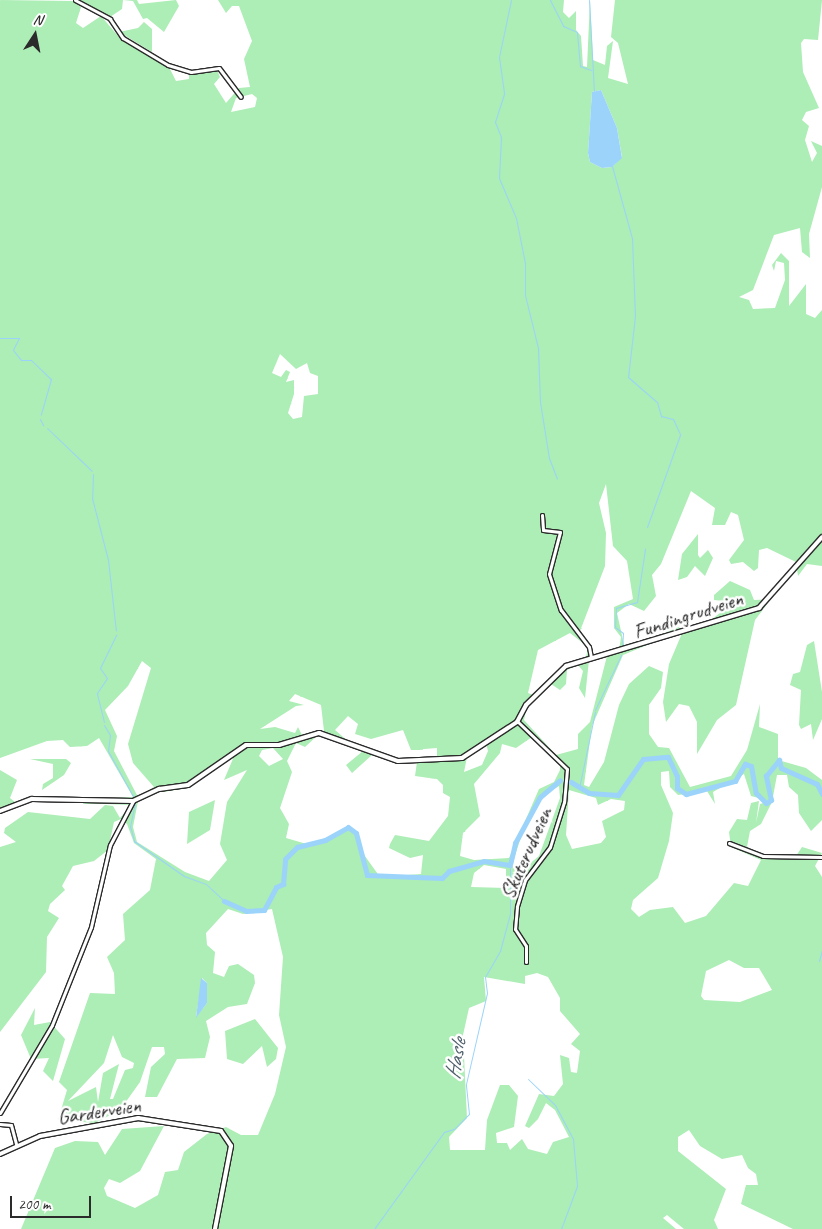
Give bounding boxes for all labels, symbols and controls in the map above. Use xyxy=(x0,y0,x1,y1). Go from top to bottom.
north arrow xyxy=(10,10,60,60)
text: N xyxy=(32,11,44,29)
street label: Fundingrudveien xyxy=(630,586,746,644)
street label: Skuterudveien xyxy=(495,803,557,903)
water label: Hasle xyxy=(439,1037,473,1081)
street label: Garderveien xyxy=(56,1092,142,1130)
scale bar xyxy=(12,1186,94,1218)
text: 200 m xyxy=(18,1195,50,1214)

